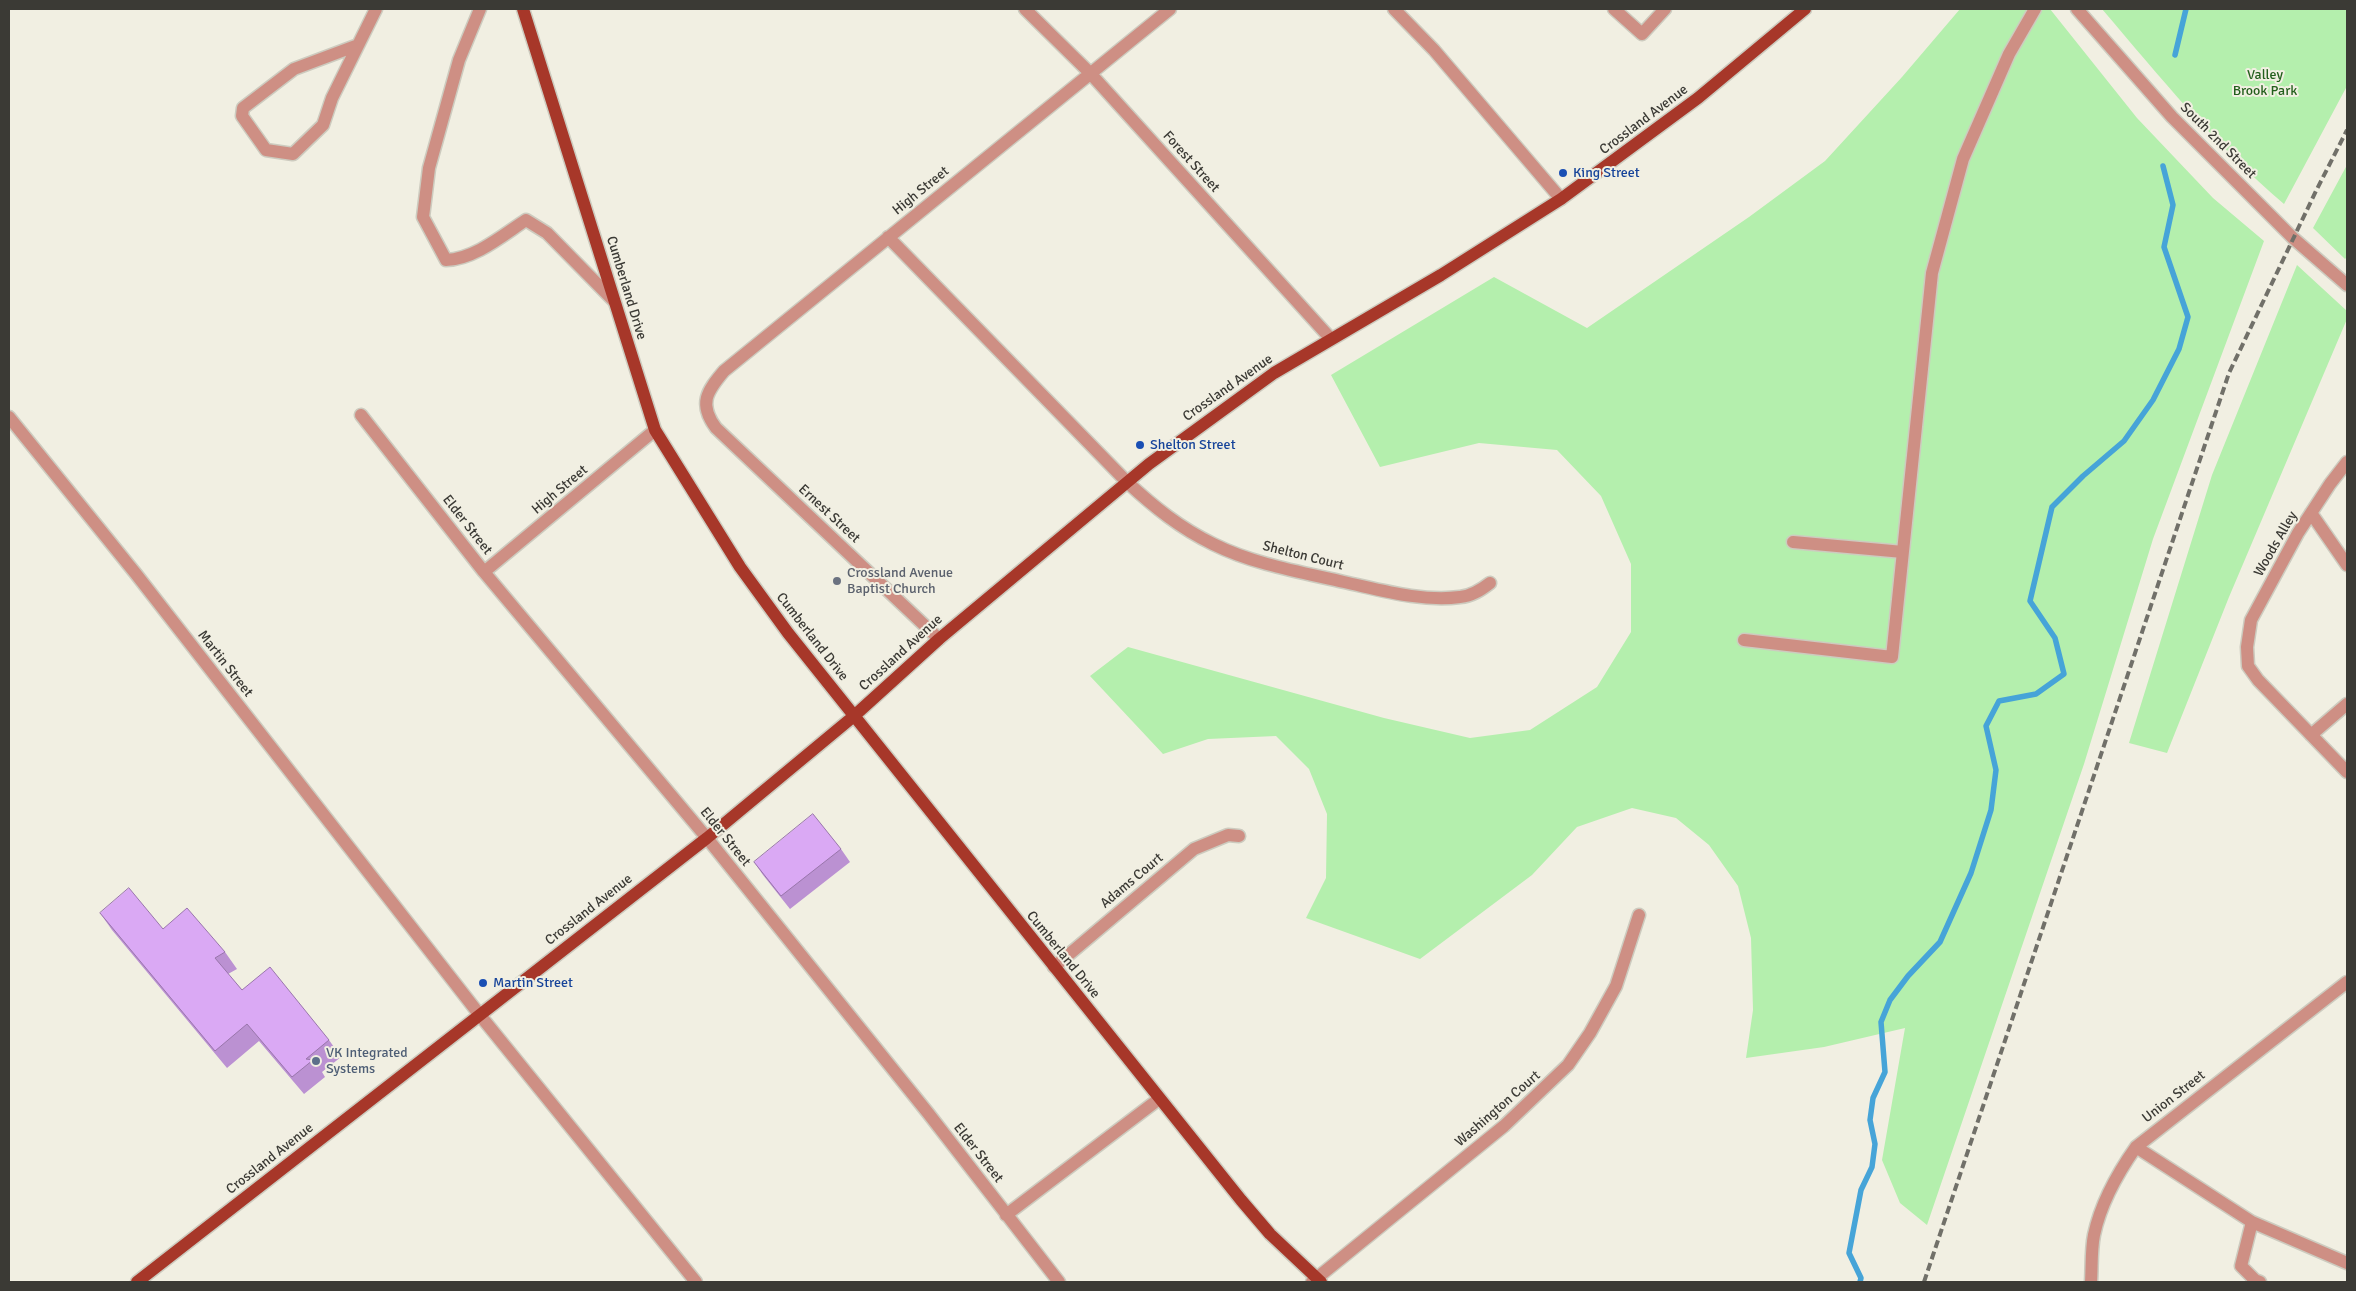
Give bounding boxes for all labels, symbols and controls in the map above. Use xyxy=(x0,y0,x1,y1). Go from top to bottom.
park label: Valley Brook Park xyxy=(2233,67,2297,100)
street label: Crossland Avenue xyxy=(1597,81,1691,159)
street label: South 2nd Street xyxy=(2177,100,2259,182)
street label: Forest Street xyxy=(1159,128,1223,196)
street label: High Street xyxy=(889,163,953,219)
place label: King Street xyxy=(1573,165,1640,181)
marker: King Street xyxy=(1557,167,1569,179)
street label: Cumberland Drive xyxy=(602,234,650,342)
street label: Crossland Avenue xyxy=(1180,351,1276,425)
place label: Shelton Street xyxy=(1150,437,1236,453)
marker: Shelton Street xyxy=(1134,439,1146,451)
street label: High Street xyxy=(529,462,591,518)
street label: Ernest Street xyxy=(795,481,863,547)
street label: Elder Street xyxy=(438,492,496,558)
street label: Woods Alley xyxy=(2251,509,2301,579)
street label: Shelton Court xyxy=(1261,538,1345,574)
place label: Crossland Avenue Baptist Church xyxy=(847,565,953,598)
marker: Crossland Avenue Baptist Church xyxy=(831,575,843,587)
street label: Cumberland Drive xyxy=(772,590,852,684)
street label: Crossland Avenue xyxy=(856,611,946,695)
street label: Martin Street xyxy=(194,627,256,701)
street label: Elder Street xyxy=(696,804,754,870)
street label: Adams Court xyxy=(1097,850,1167,912)
street label: Crossland Avenue xyxy=(542,871,636,949)
street label: Cumberland Drive xyxy=(1023,908,1103,1002)
place label: Martin Street xyxy=(493,975,573,991)
marker: Martin Street xyxy=(477,977,489,989)
place label: VK Integrated Systems xyxy=(326,1045,408,1078)
marker: VK Integrated Systems xyxy=(310,1055,322,1067)
street label: Washington Court xyxy=(1452,1067,1544,1151)
street label: Union Street xyxy=(2139,1067,2209,1127)
street label: Crossland Avenue xyxy=(223,1120,317,1198)
street label: Elder Street xyxy=(949,1120,1007,1186)

